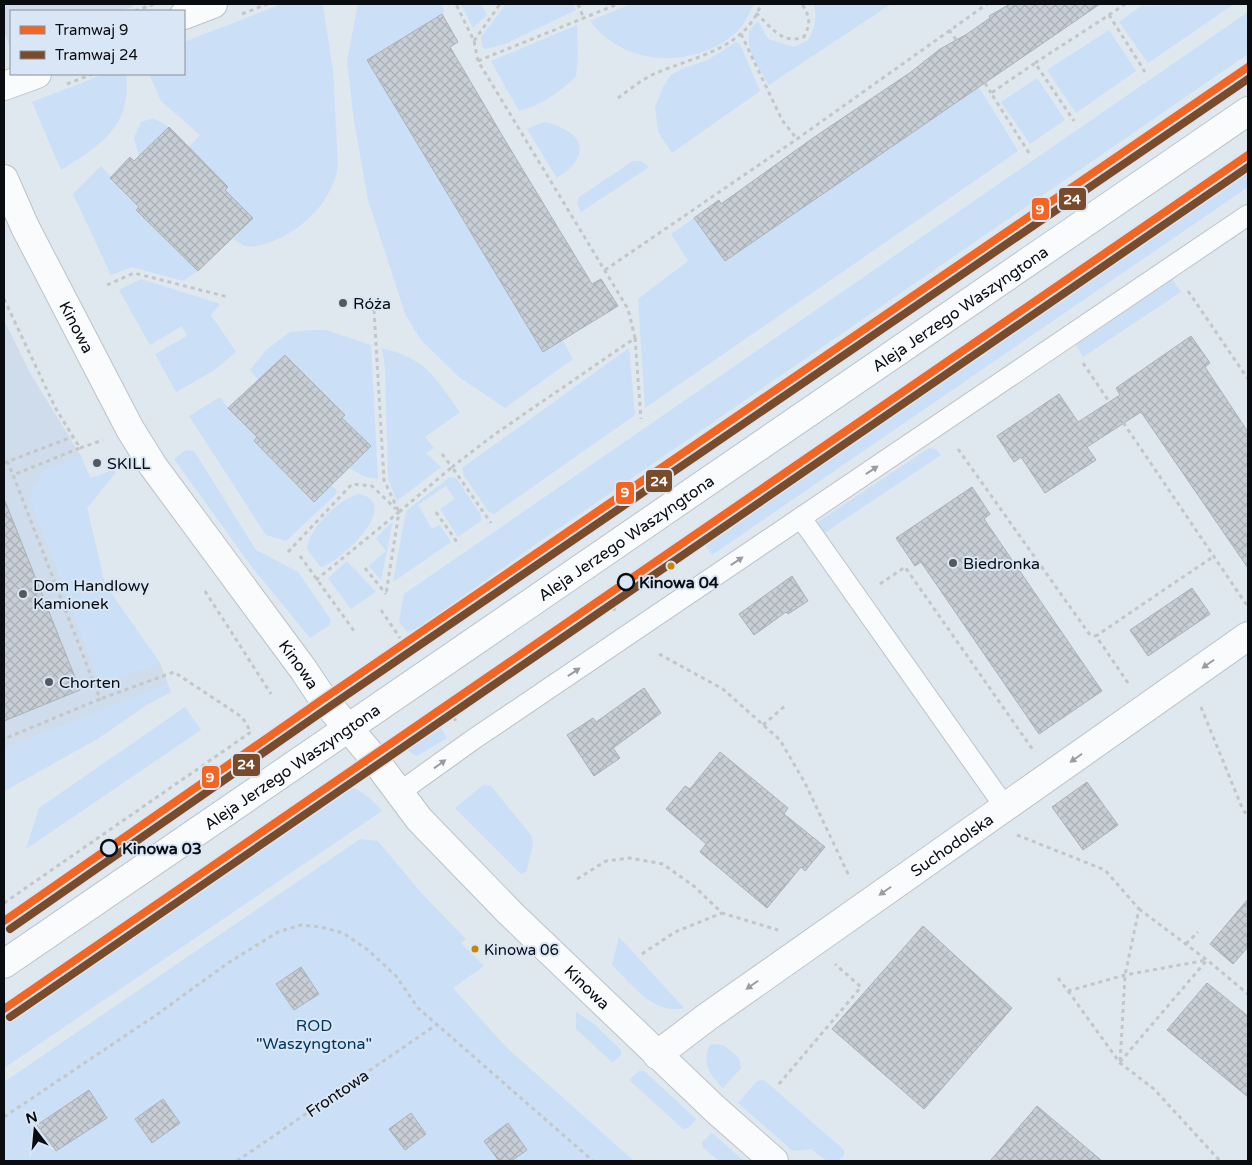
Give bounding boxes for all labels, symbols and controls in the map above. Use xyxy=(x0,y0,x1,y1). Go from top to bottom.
legend xyxy=(10,10,185,75)
text: Tramwaj 9 xyxy=(55,21,128,39)
text: Tramwaj 24 xyxy=(55,46,138,64)
line badge: 24 xyxy=(1058,187,1087,211)
text: 24 xyxy=(1063,191,1081,208)
line badge: 9 xyxy=(1031,197,1050,221)
text: 9 xyxy=(1036,201,1045,218)
street label: Aleja Jerzego Waszyngtona xyxy=(869,242,1052,377)
place label: Róża xyxy=(353,294,391,314)
marker: Róża xyxy=(337,297,349,309)
street label: Kinowa xyxy=(54,298,98,357)
place label: SKILL xyxy=(107,454,151,474)
marker: SKILL xyxy=(91,457,103,469)
one-way arrow xyxy=(865,465,879,475)
line badge: 24 xyxy=(645,469,673,493)
street label: Aleja Jerzego Waszyngtona xyxy=(535,471,718,606)
text: 24 xyxy=(650,473,668,490)
line badge: 9 xyxy=(615,481,635,505)
text: 9 xyxy=(621,484,630,501)
place label: Biedronka xyxy=(963,554,1040,574)
one-way arrow xyxy=(731,556,744,566)
marker: Biedronka xyxy=(947,557,959,569)
unlabelled marker xyxy=(666,561,676,571)
marker: Kinowa 04 xyxy=(617,573,635,591)
place label: Kinowa 04 xyxy=(639,573,719,593)
place label: Dom Handlowy Kamionek xyxy=(33,576,149,614)
marker: Dom Handlowy Kamionek xyxy=(17,588,29,600)
street label: Kinowa xyxy=(274,636,323,693)
one-way arrow xyxy=(1202,659,1215,669)
one-way arrow xyxy=(567,667,580,677)
place label: Chorten xyxy=(59,673,121,693)
marker: Chorten xyxy=(43,676,55,688)
street label: Aleja Jerzego Waszyngtona xyxy=(201,700,384,835)
line badge: 24 xyxy=(232,753,261,777)
one-way arrow xyxy=(1069,753,1082,763)
text: 24 xyxy=(237,756,255,773)
one-way arrow xyxy=(433,759,447,769)
line badge: 9 xyxy=(201,765,220,789)
text: 9 xyxy=(206,769,215,786)
street label: Suchodolska xyxy=(907,810,997,882)
marker: Kinowa 03 xyxy=(100,839,118,857)
place label: Kinowa 03 xyxy=(122,839,202,859)
one-way arrow xyxy=(878,886,892,896)
place label: Kinowa 06 xyxy=(484,941,559,959)
marker: Kinowa 06 xyxy=(470,944,480,954)
street label: Kinowa xyxy=(560,961,614,1014)
one-way arrow xyxy=(746,980,759,990)
park label: ROD "Waszyngtona" xyxy=(256,1016,372,1054)
street label: Frontowa xyxy=(302,1066,373,1122)
north arrow xyxy=(10,1105,60,1155)
text: N xyxy=(24,1108,39,1128)

